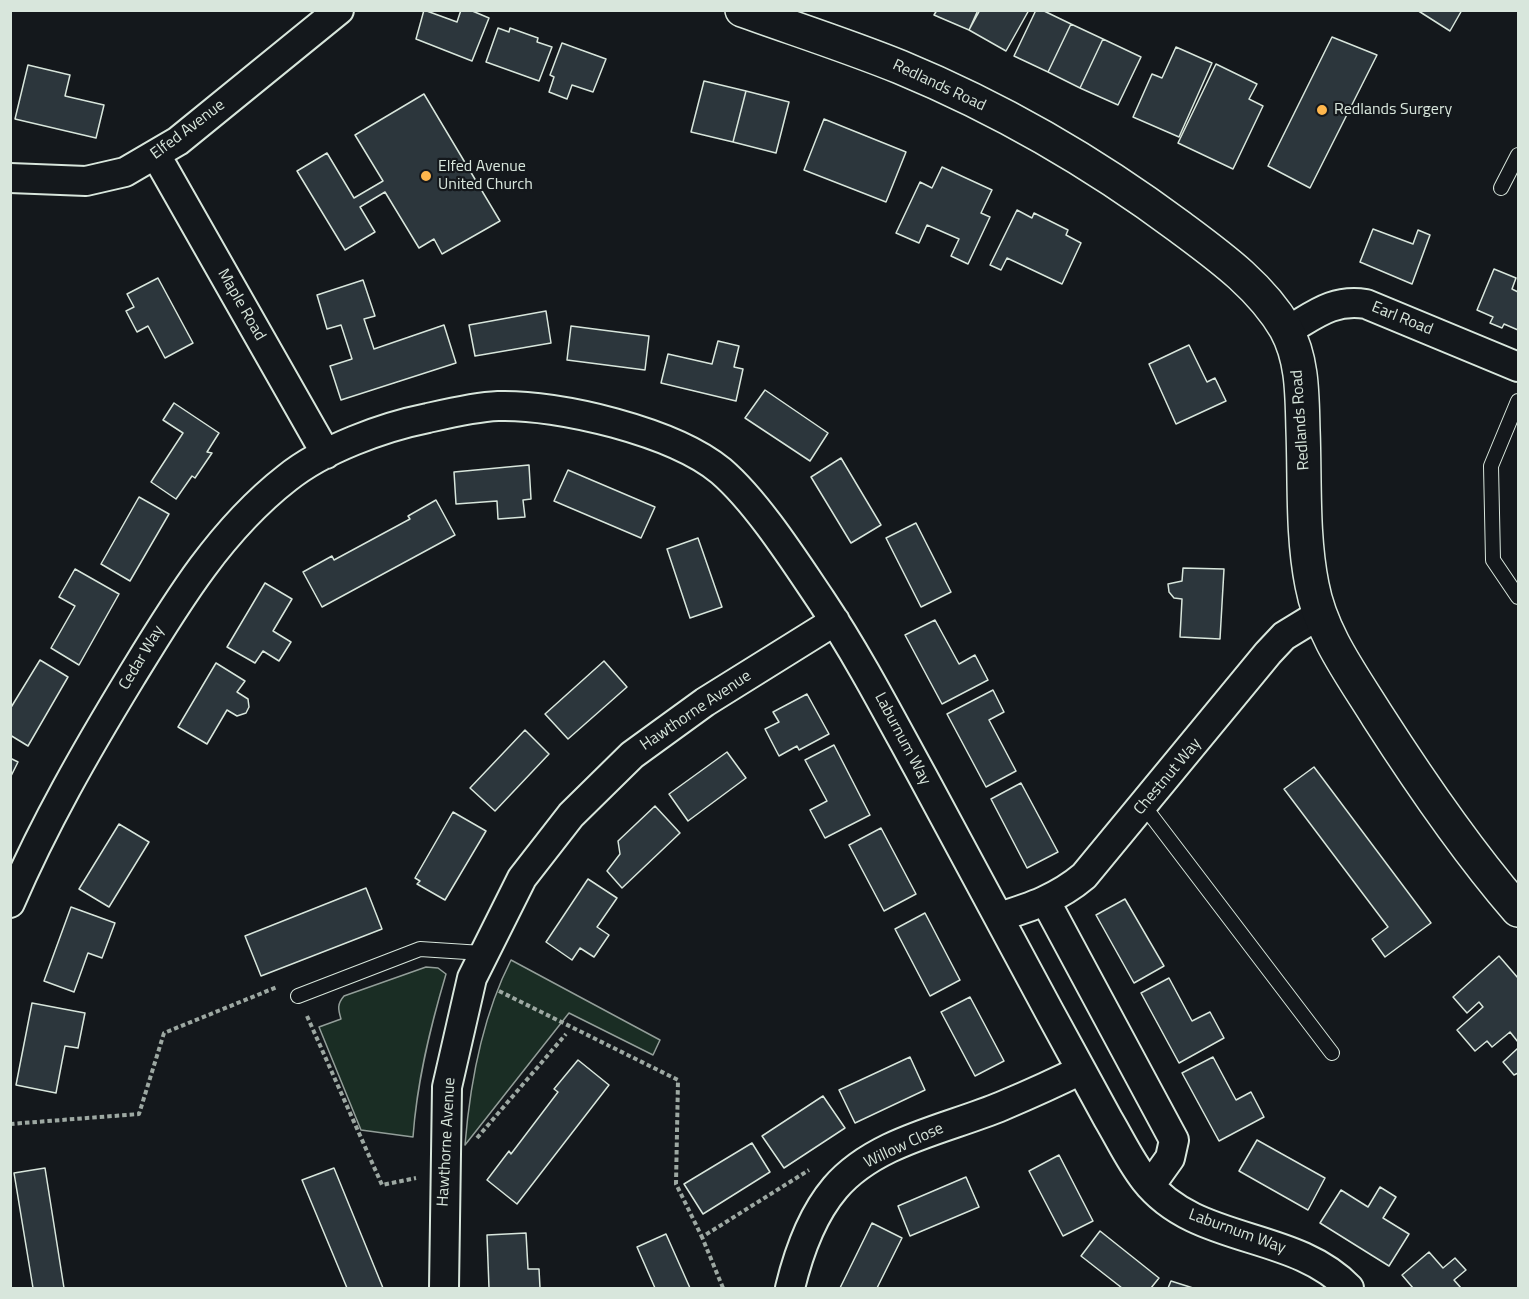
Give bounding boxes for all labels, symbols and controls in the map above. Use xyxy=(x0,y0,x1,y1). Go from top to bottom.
street label: Redlands Road xyxy=(889,56,989,116)
street label: Elfed Avenue xyxy=(147,96,229,164)
place label: Redlands Surgery xyxy=(1334,100,1452,120)
marker: Redlands Surgery xyxy=(1315,103,1329,117)
place label: Elfed Avenue United Church xyxy=(438,157,533,195)
marker: Elfed Avenue United Church xyxy=(419,169,433,183)
street label: Maple Road xyxy=(213,266,269,344)
street label: Earl Road xyxy=(1369,298,1435,340)
street label: Redlands Road xyxy=(1288,369,1314,471)
street label: Cedar Way xyxy=(115,622,169,694)
street label: Hawthorne Avenue xyxy=(637,667,755,755)
street label: Laburnum Way xyxy=(870,690,934,788)
street label: Chestnut Way xyxy=(1130,735,1206,819)
street label: Hawthorne Avenue xyxy=(434,1077,460,1207)
street label: Willow Close xyxy=(861,1119,947,1173)
street label: Laburnum Way xyxy=(1186,1206,1288,1258)

